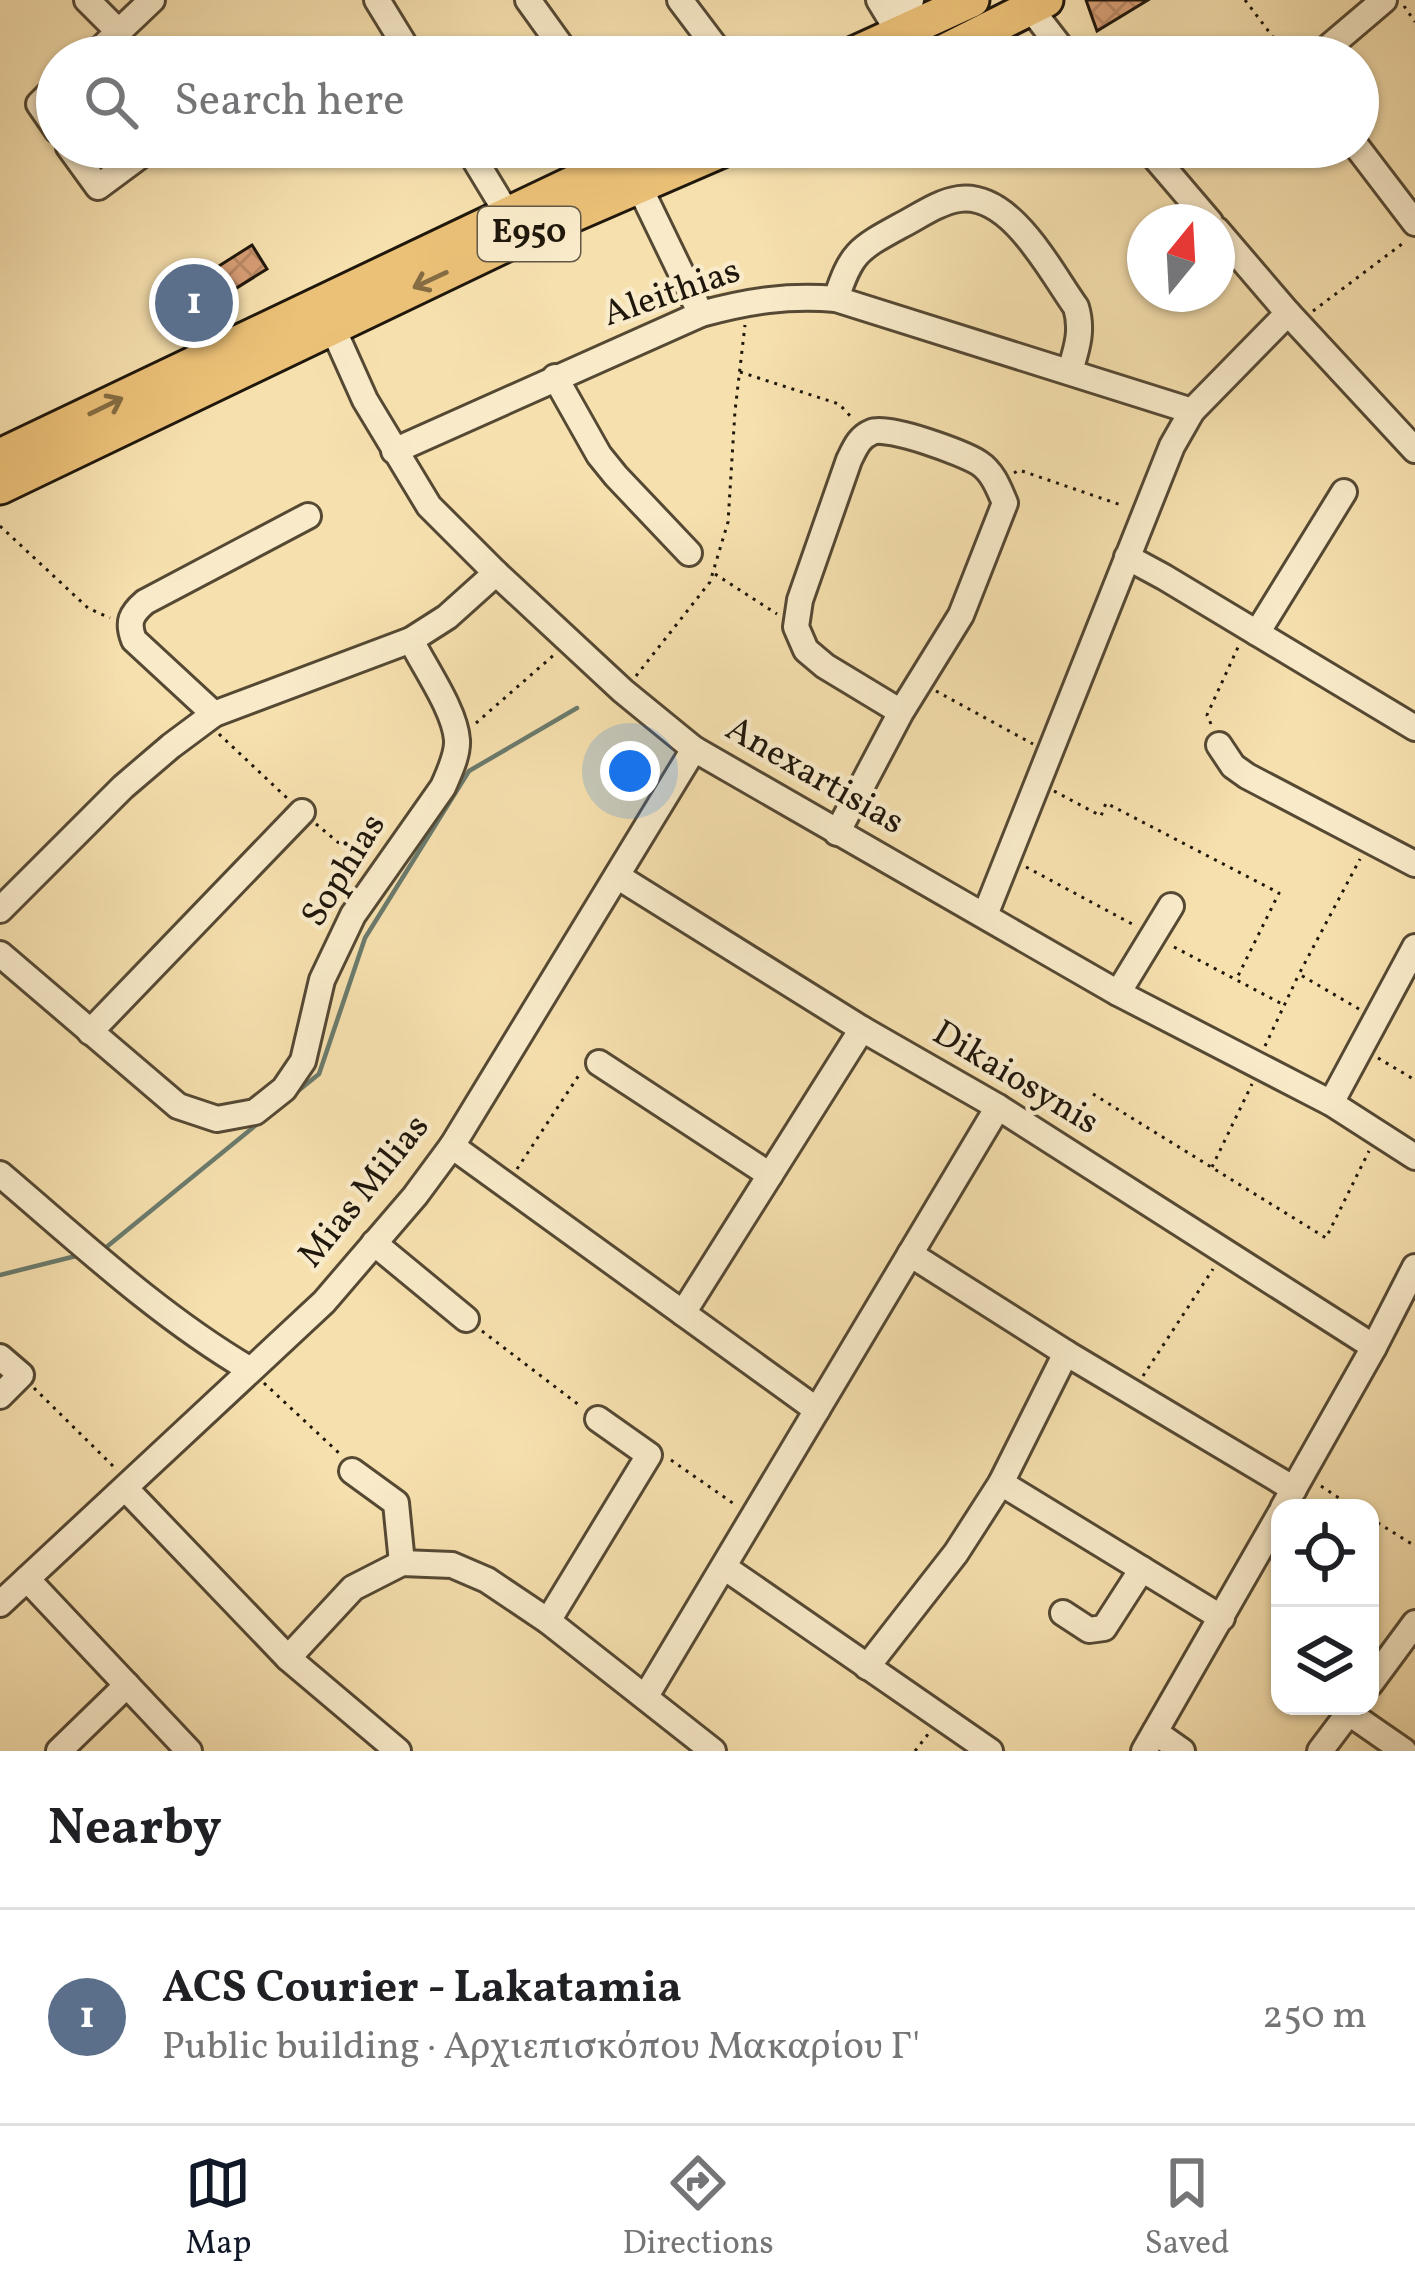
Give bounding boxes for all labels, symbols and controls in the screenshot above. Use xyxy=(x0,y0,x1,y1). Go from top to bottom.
search box xyxy=(36,36,1379,168)
icon: search xyxy=(78,69,144,135)
text: Search here xyxy=(174,71,405,134)
north arrow xyxy=(1127,204,1235,312)
road number: E950 xyxy=(478,207,580,261)
street label: Aleithias xyxy=(597,247,747,341)
pin: 1 xyxy=(155,258,233,348)
one-way arrow xyxy=(413,270,449,292)
one-way arrow xyxy=(87,394,123,416)
street label: Anexartisias xyxy=(715,706,913,848)
your location xyxy=(600,741,660,801)
street label: Sophias xyxy=(291,805,399,937)
street label: Dikaiosynis xyxy=(922,1010,1108,1148)
street label: Mias Milias xyxy=(288,1105,442,1279)
map controls xyxy=(1271,1499,1379,1715)
button: locate xyxy=(1271,1499,1379,1607)
button: layers xyxy=(1271,1607,1379,1715)
text: Nearby xyxy=(48,1794,222,1865)
text: ACS Courier - Lakatamia xyxy=(162,1958,682,2021)
text: 1 xyxy=(79,1990,95,2044)
text: 250 m xyxy=(1262,1990,1367,2044)
text: Public building · Αρχιεπισκόπου Μακαρίου Γ' xyxy=(162,2021,920,2075)
tab: Map xyxy=(185,2150,252,2268)
tab: Directions xyxy=(622,2150,774,2268)
tab: Saved xyxy=(1145,2150,1230,2268)

